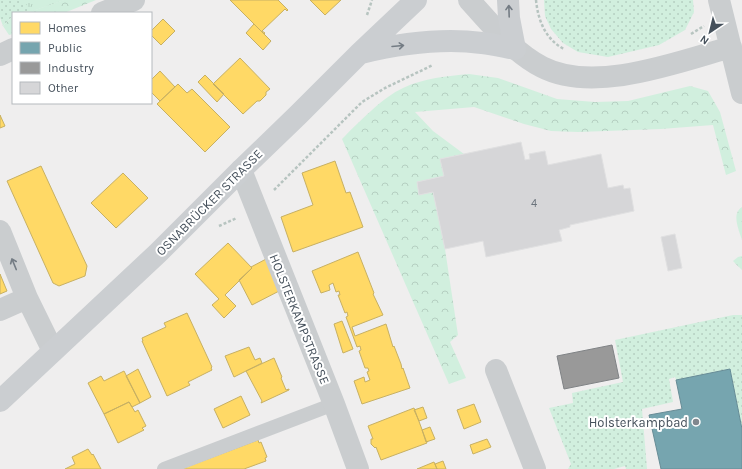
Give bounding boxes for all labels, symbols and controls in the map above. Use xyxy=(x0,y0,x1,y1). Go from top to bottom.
one-way arrow xyxy=(505,5,512,18)
legend xyxy=(12,12,152,104)
north arrow xyxy=(690,12,730,52)
text: Homes xyxy=(48,21,86,35)
text: N xyxy=(698,32,712,47)
text: Public xyxy=(48,41,82,55)
one-way arrow xyxy=(391,42,404,50)
text: Industry xyxy=(48,61,94,75)
text: Other xyxy=(48,81,79,95)
street label: OSNABRÜCKER STRASSE xyxy=(152,145,266,259)
house number: 4 xyxy=(531,197,537,210)
street label: HOLSTERKAMPSTRASSE xyxy=(267,252,333,387)
one-way arrow xyxy=(9,259,17,271)
place label: Holsterkampbad xyxy=(589,415,688,430)
marker: Holsterkampbad xyxy=(691,417,701,427)

